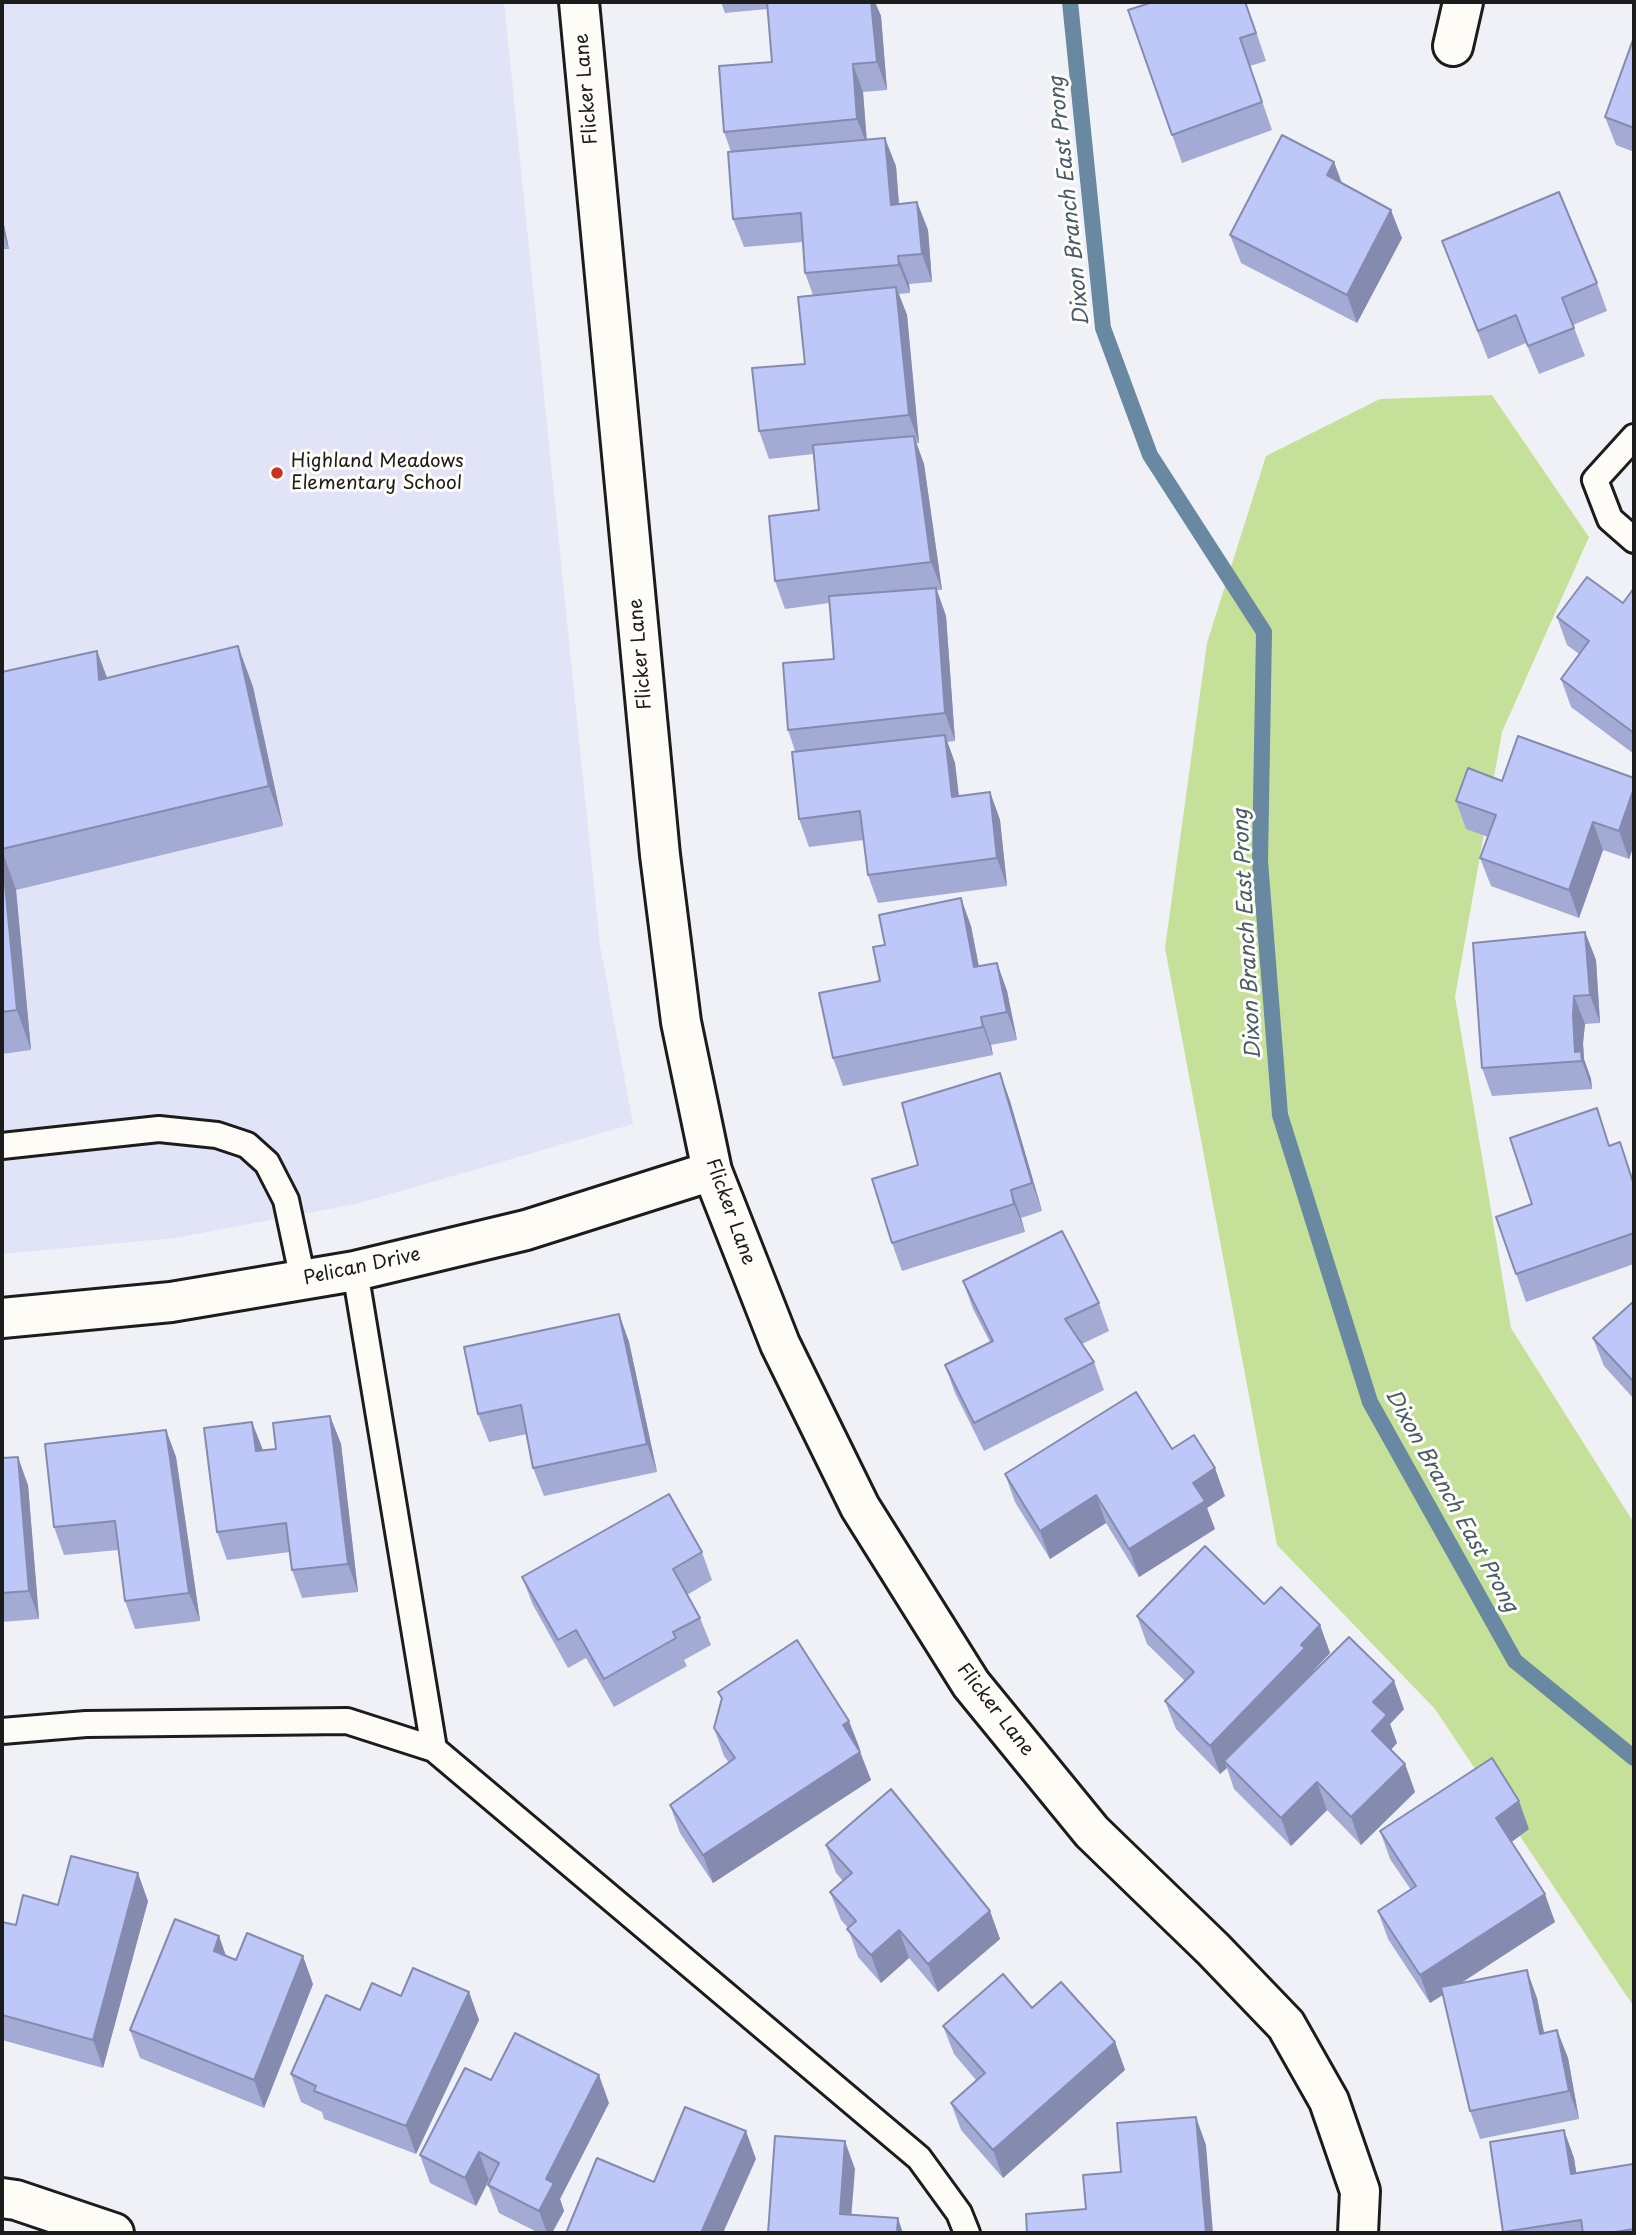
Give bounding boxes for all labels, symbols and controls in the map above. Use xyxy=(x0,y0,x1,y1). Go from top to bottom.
street label: Flicker Lane xyxy=(571,32,603,146)
water label: Dixon Branch East Prong xyxy=(1044,75,1096,327)
place label: Highland Meadows Elementary School xyxy=(291,451,464,495)
marker: Highland Meadows Elementary School xyxy=(269,465,285,481)
street label: Flicker Lane xyxy=(625,597,657,711)
water label: Dixon Branch East Prong xyxy=(1229,808,1267,1060)
street label: Flicker Lane xyxy=(700,1156,760,1268)
street label: Pelican Drive xyxy=(301,1243,423,1291)
water label: Dixon Branch East Prong xyxy=(1379,1385,1523,1617)
street label: Flicker Lane xyxy=(952,1659,1038,1761)

